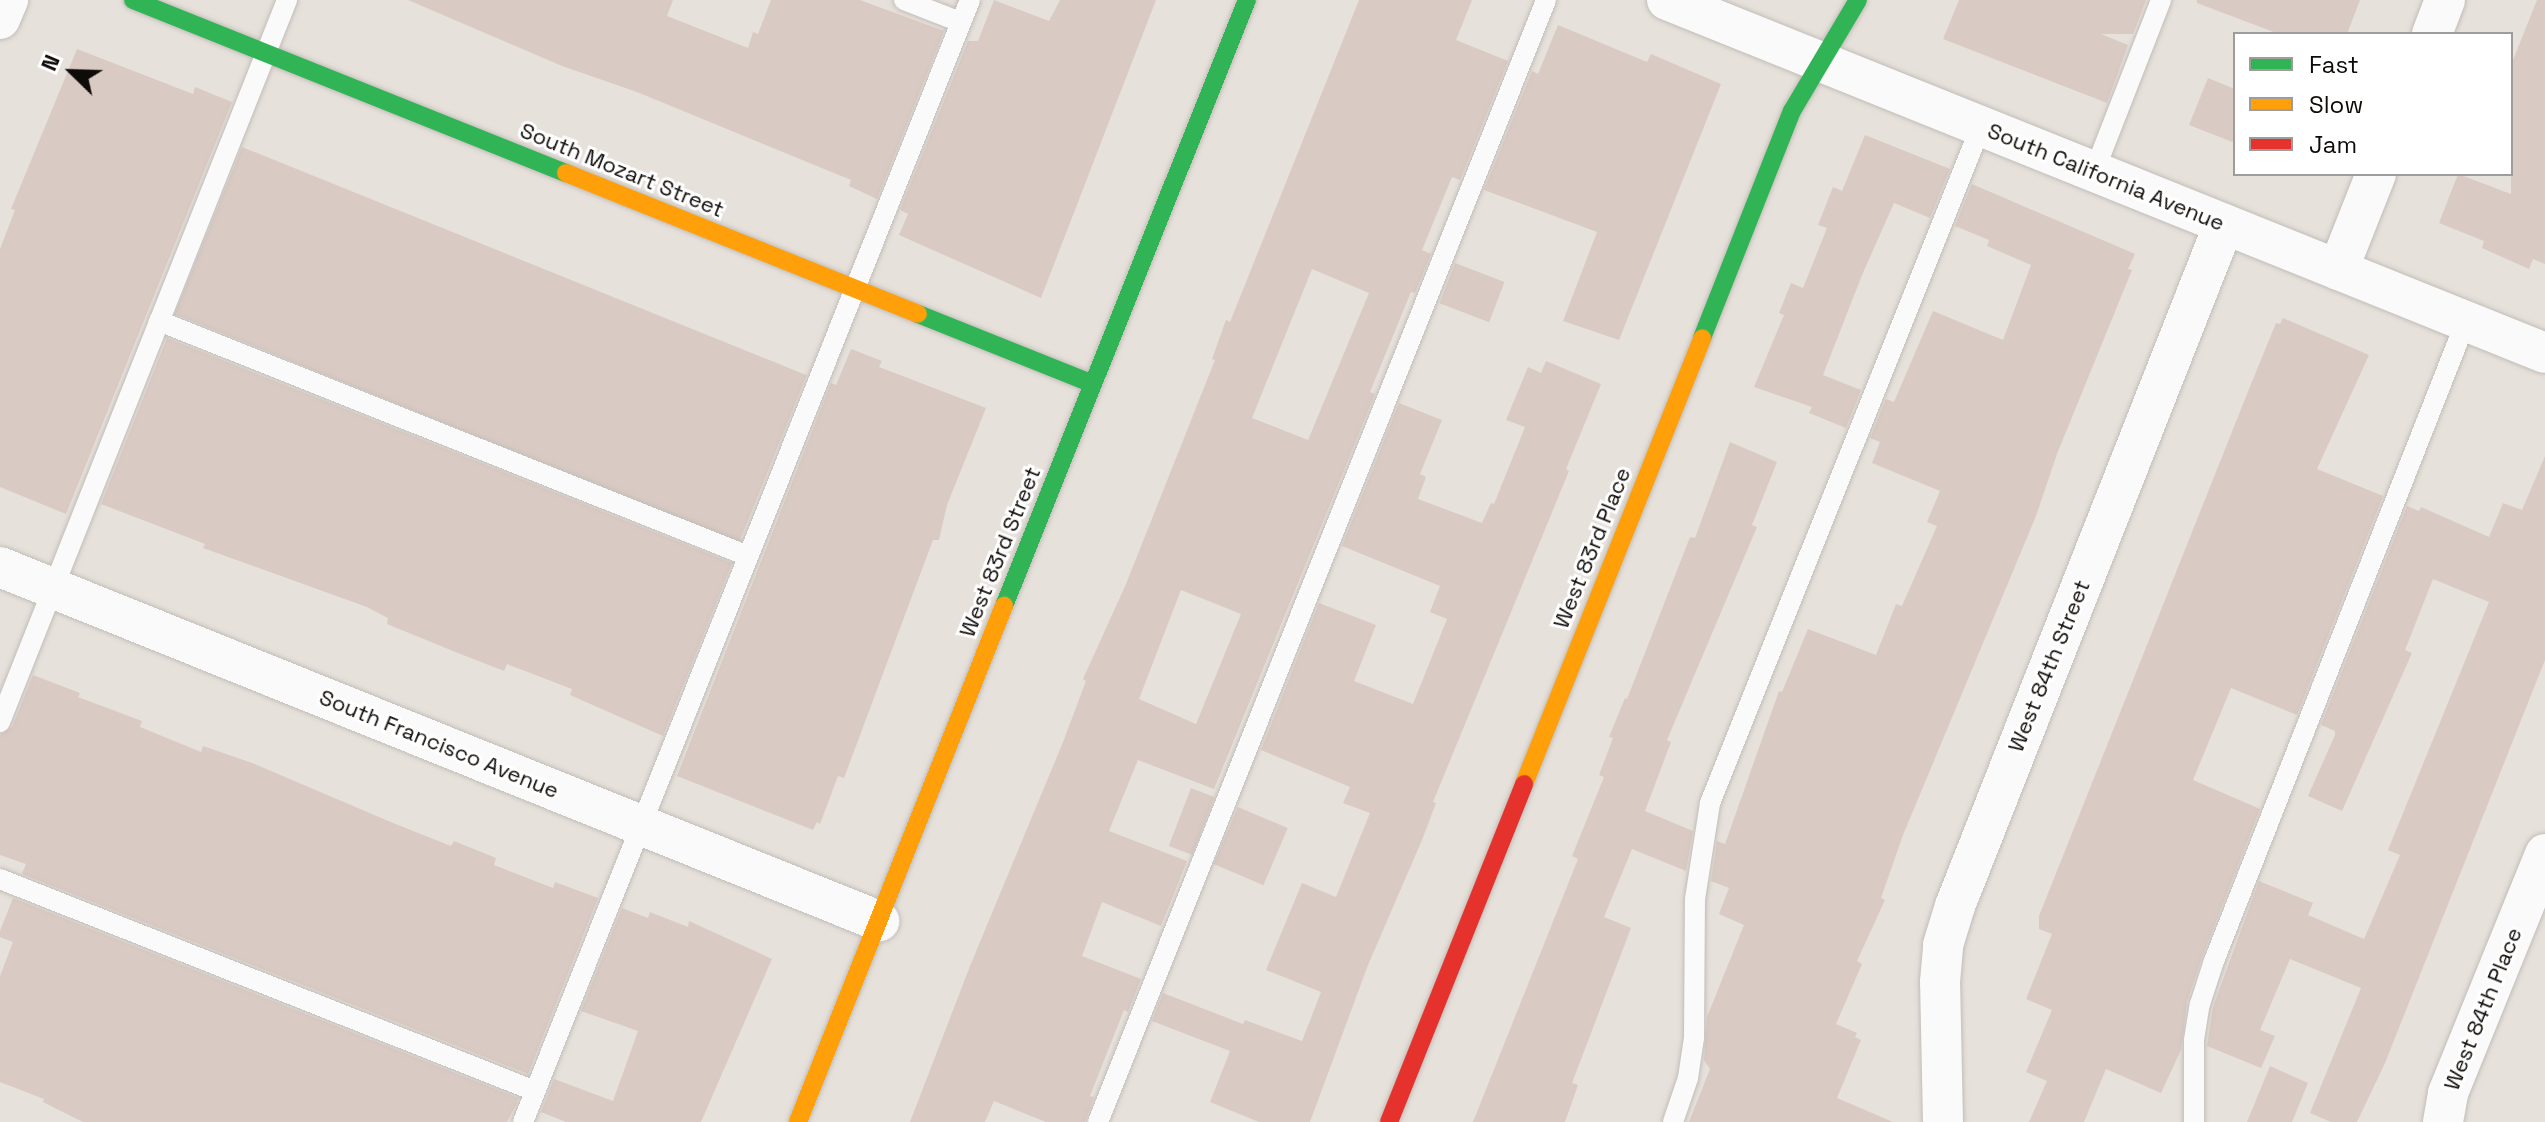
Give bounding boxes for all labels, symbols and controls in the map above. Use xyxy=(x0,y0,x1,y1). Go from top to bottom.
north arrow xyxy=(32,32,112,112)
legend xyxy=(2233,32,2513,176)
text: Fast xyxy=(2309,49,2359,80)
text: N xyxy=(34,50,66,75)
text: Slow xyxy=(2309,89,2363,120)
street label: South Mozart Street xyxy=(516,117,728,223)
street label: South California Avenue xyxy=(1984,117,2228,237)
text: Jam xyxy=(2309,129,2357,160)
street label: West 83rd Street xyxy=(954,463,1046,641)
street label: West 83rd Place xyxy=(1548,464,1636,632)
street label: West 84th Street xyxy=(2002,576,2096,756)
street label: South Francisco Avenue xyxy=(315,684,563,804)
street label: West 84th Place xyxy=(2438,924,2528,1094)

